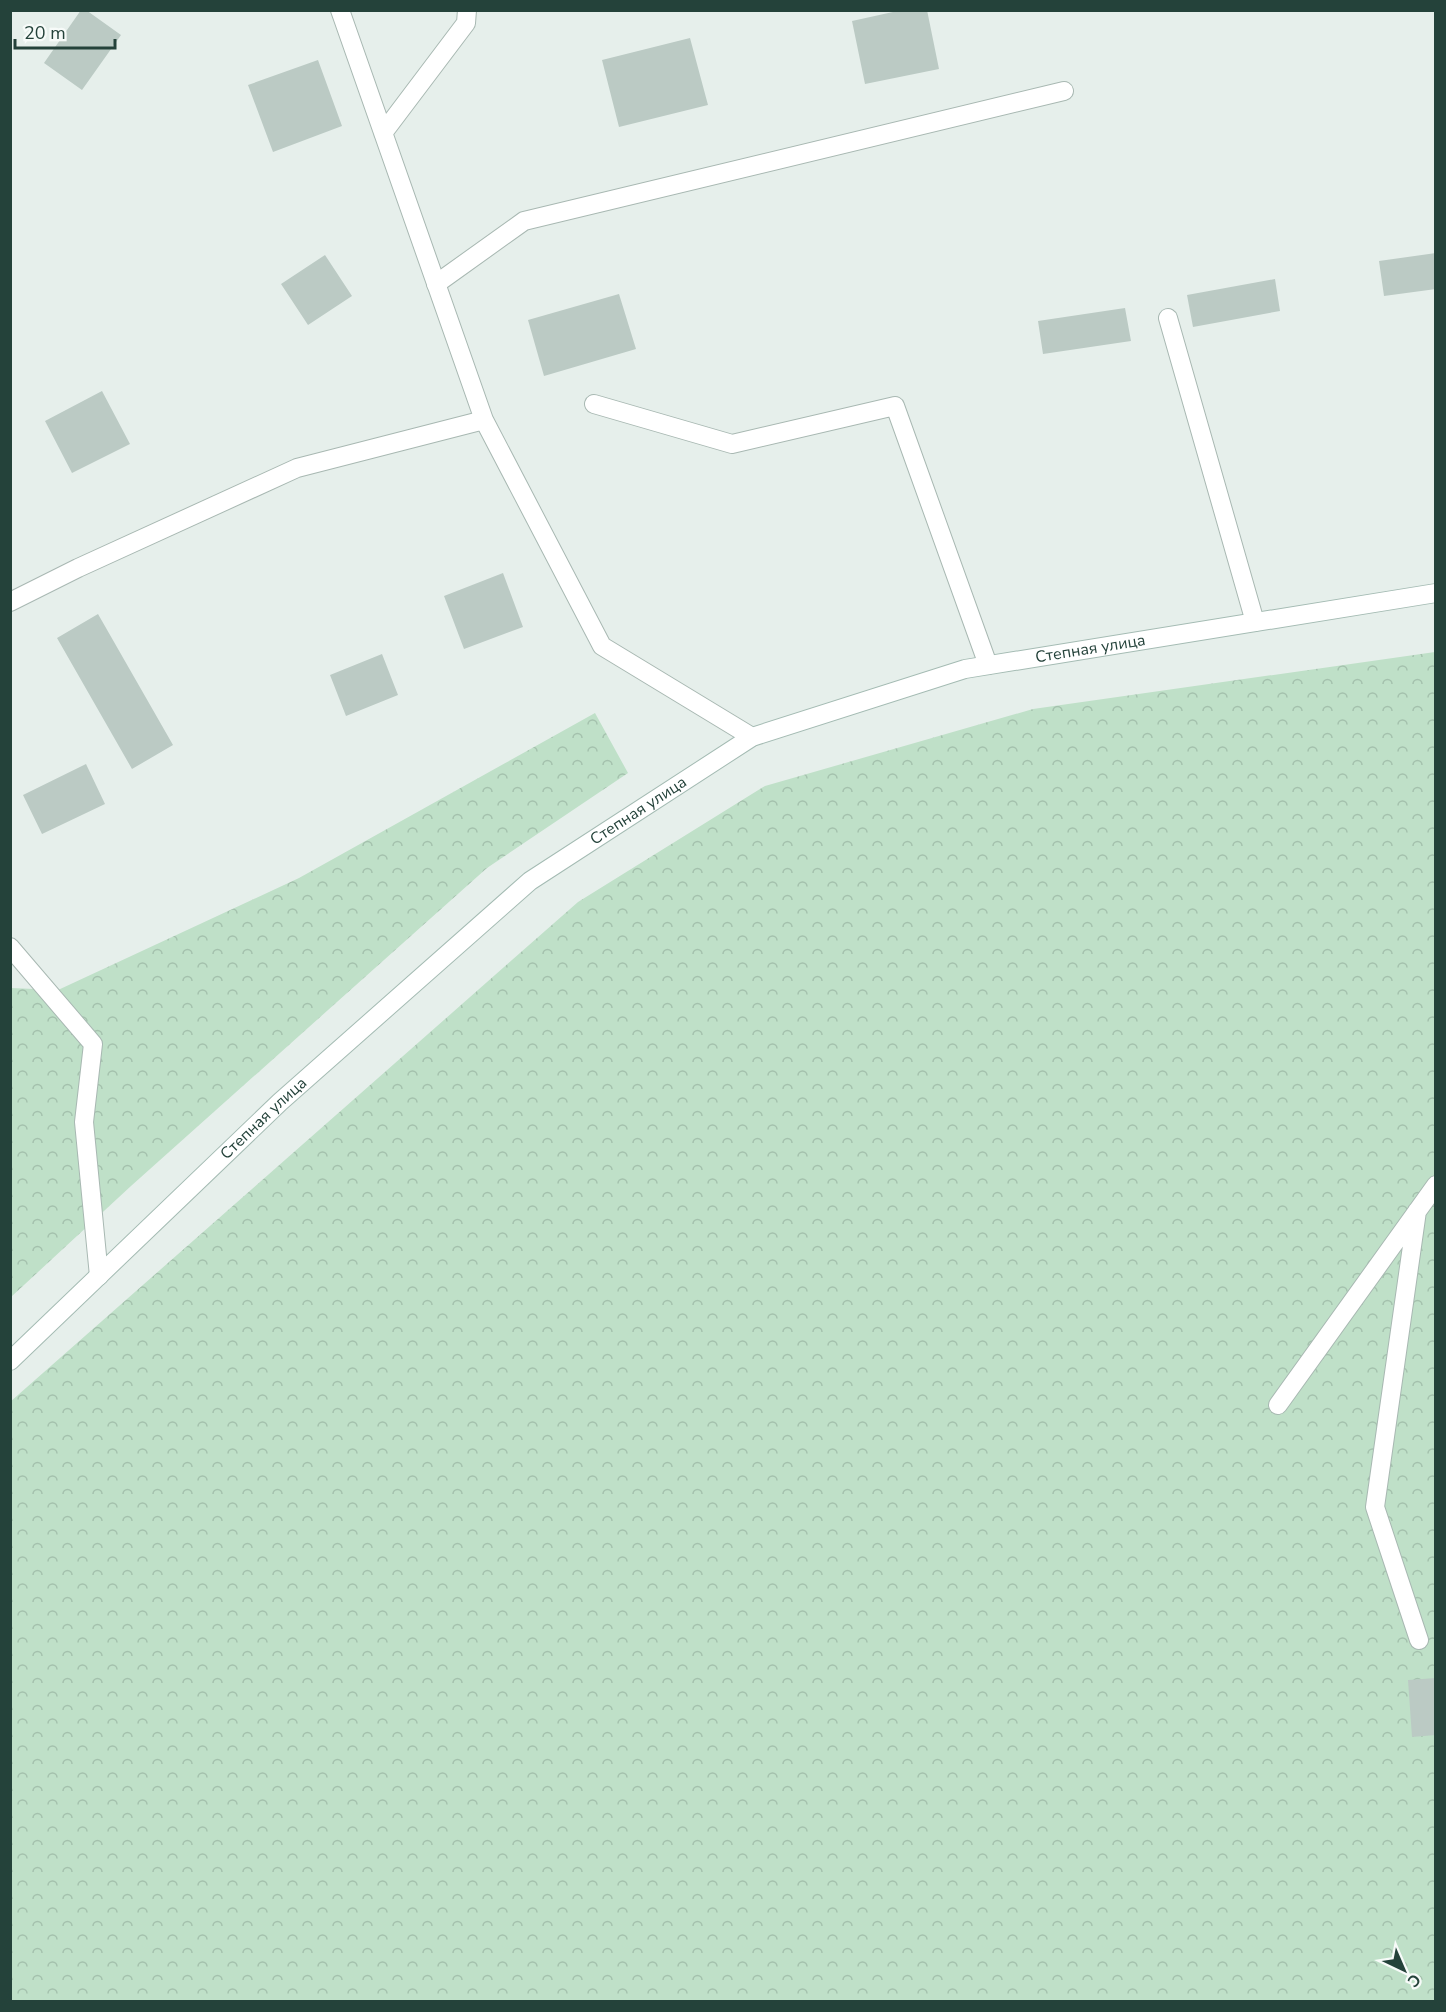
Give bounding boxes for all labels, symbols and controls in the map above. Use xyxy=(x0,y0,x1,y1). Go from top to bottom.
scale bar xyxy=(15,12,116,50)
text: 20 m xyxy=(24,21,66,45)
street label: Степная улица xyxy=(1034,629,1147,669)
street label: Степная улица xyxy=(586,771,691,850)
street label: Степная улица xyxy=(216,1072,312,1164)
north arrow xyxy=(1374,1940,1434,2000)
text: С xyxy=(1402,1968,1425,1992)

